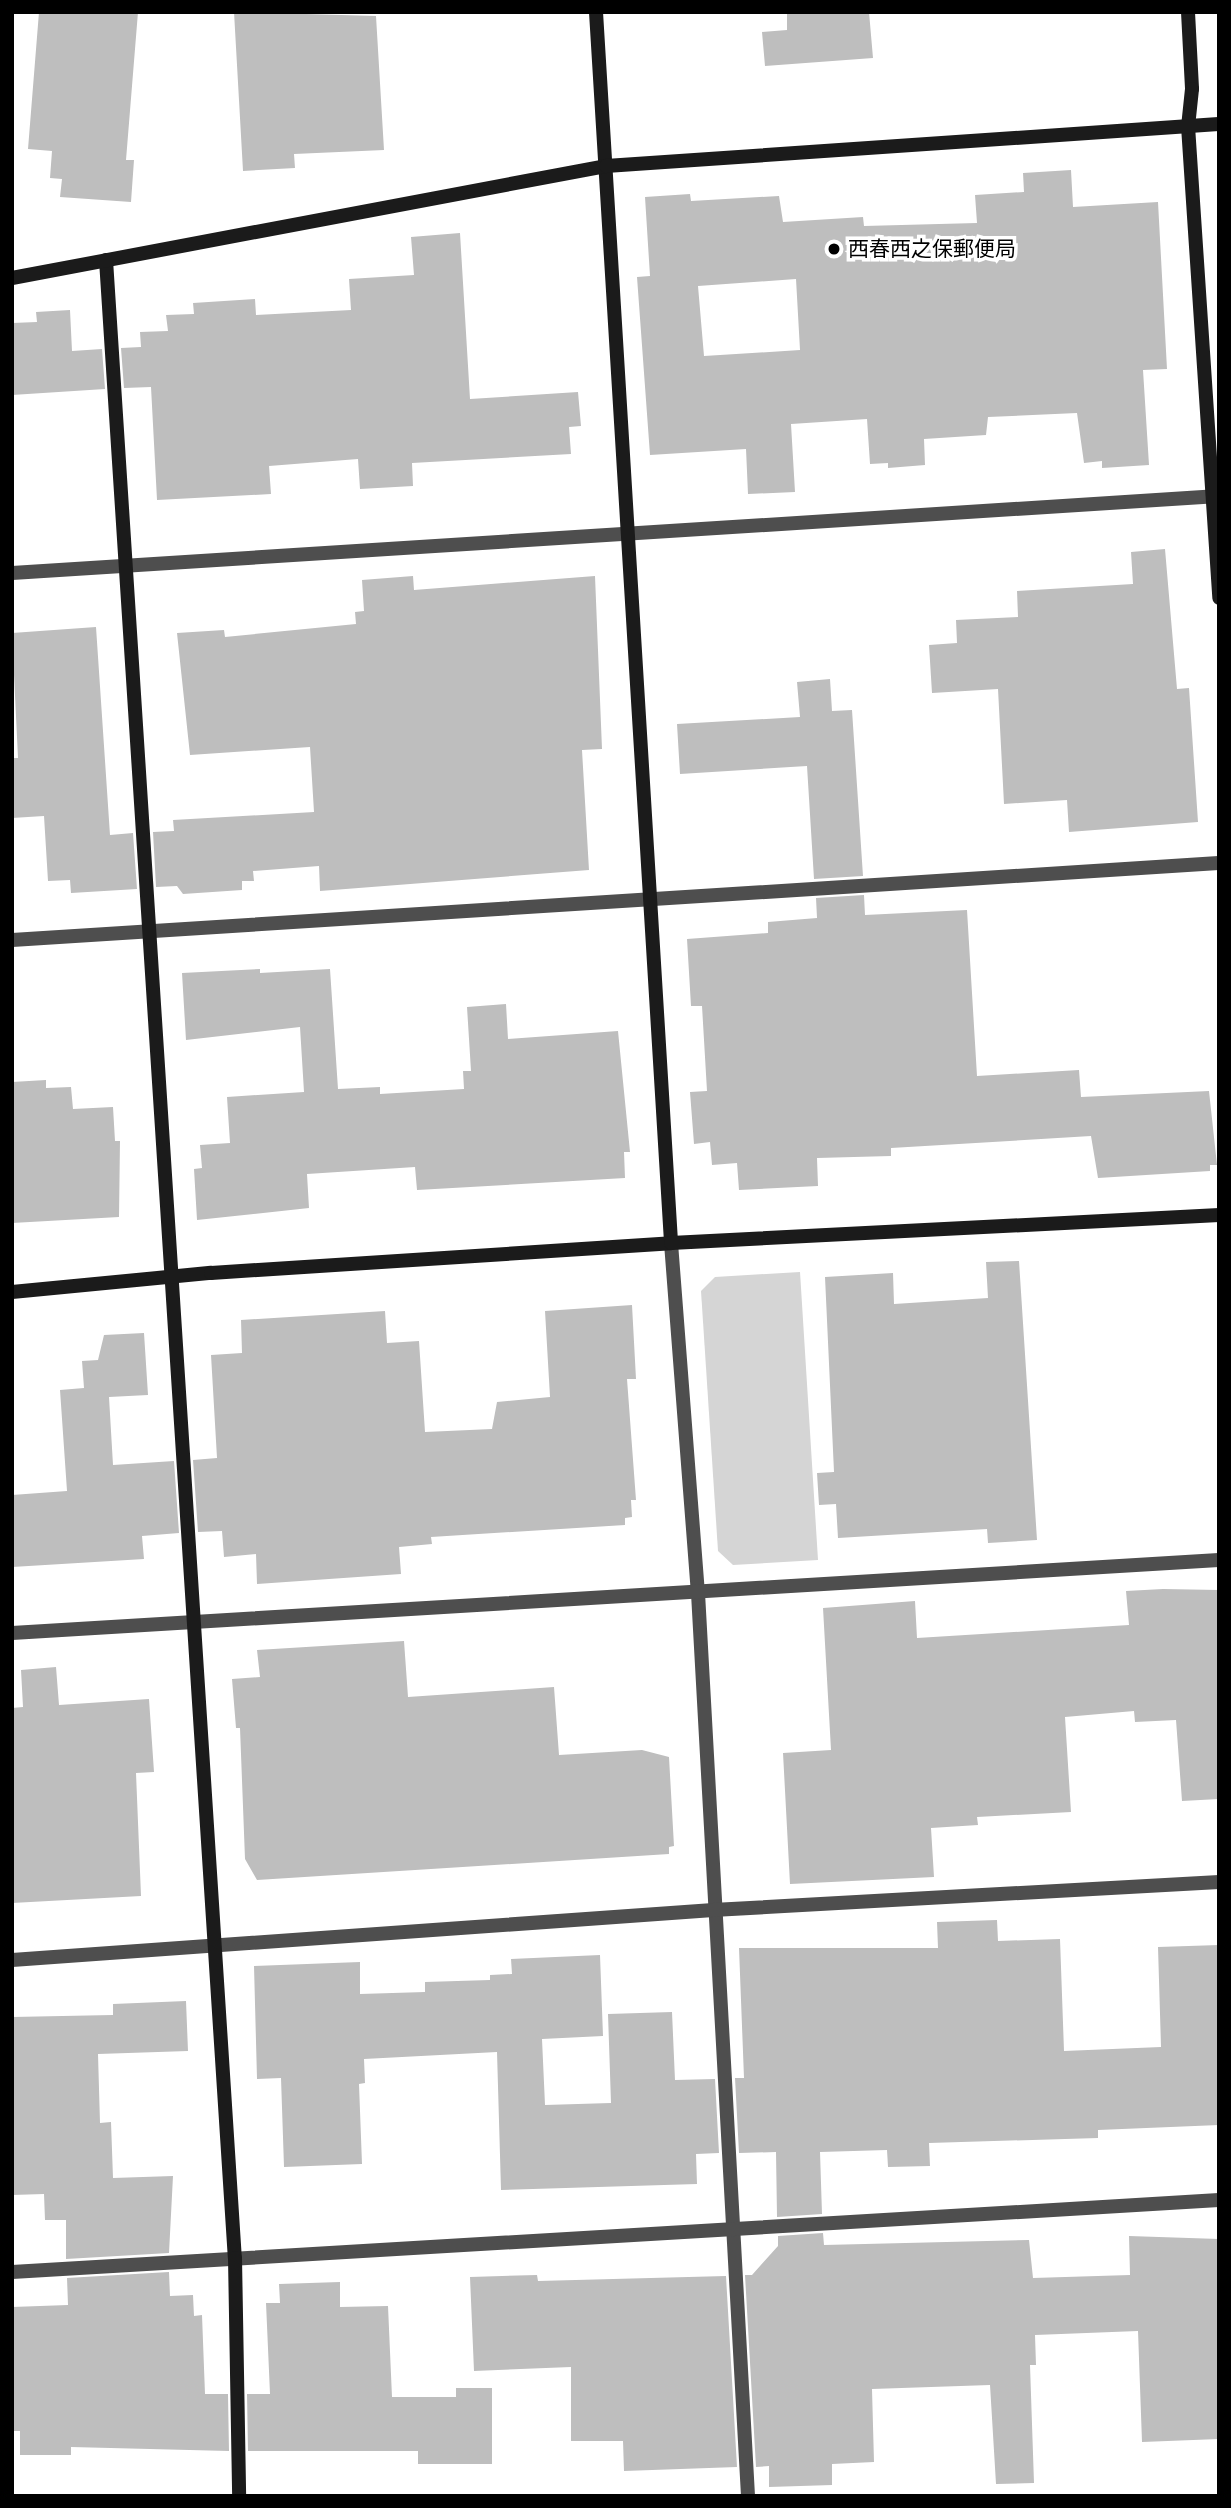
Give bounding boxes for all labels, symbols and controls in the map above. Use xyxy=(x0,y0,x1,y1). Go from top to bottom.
place label: 西春西之保郵便局 xyxy=(848,236,1016,262)
marker: 西春西之保郵便局 xyxy=(826,241,842,257)

